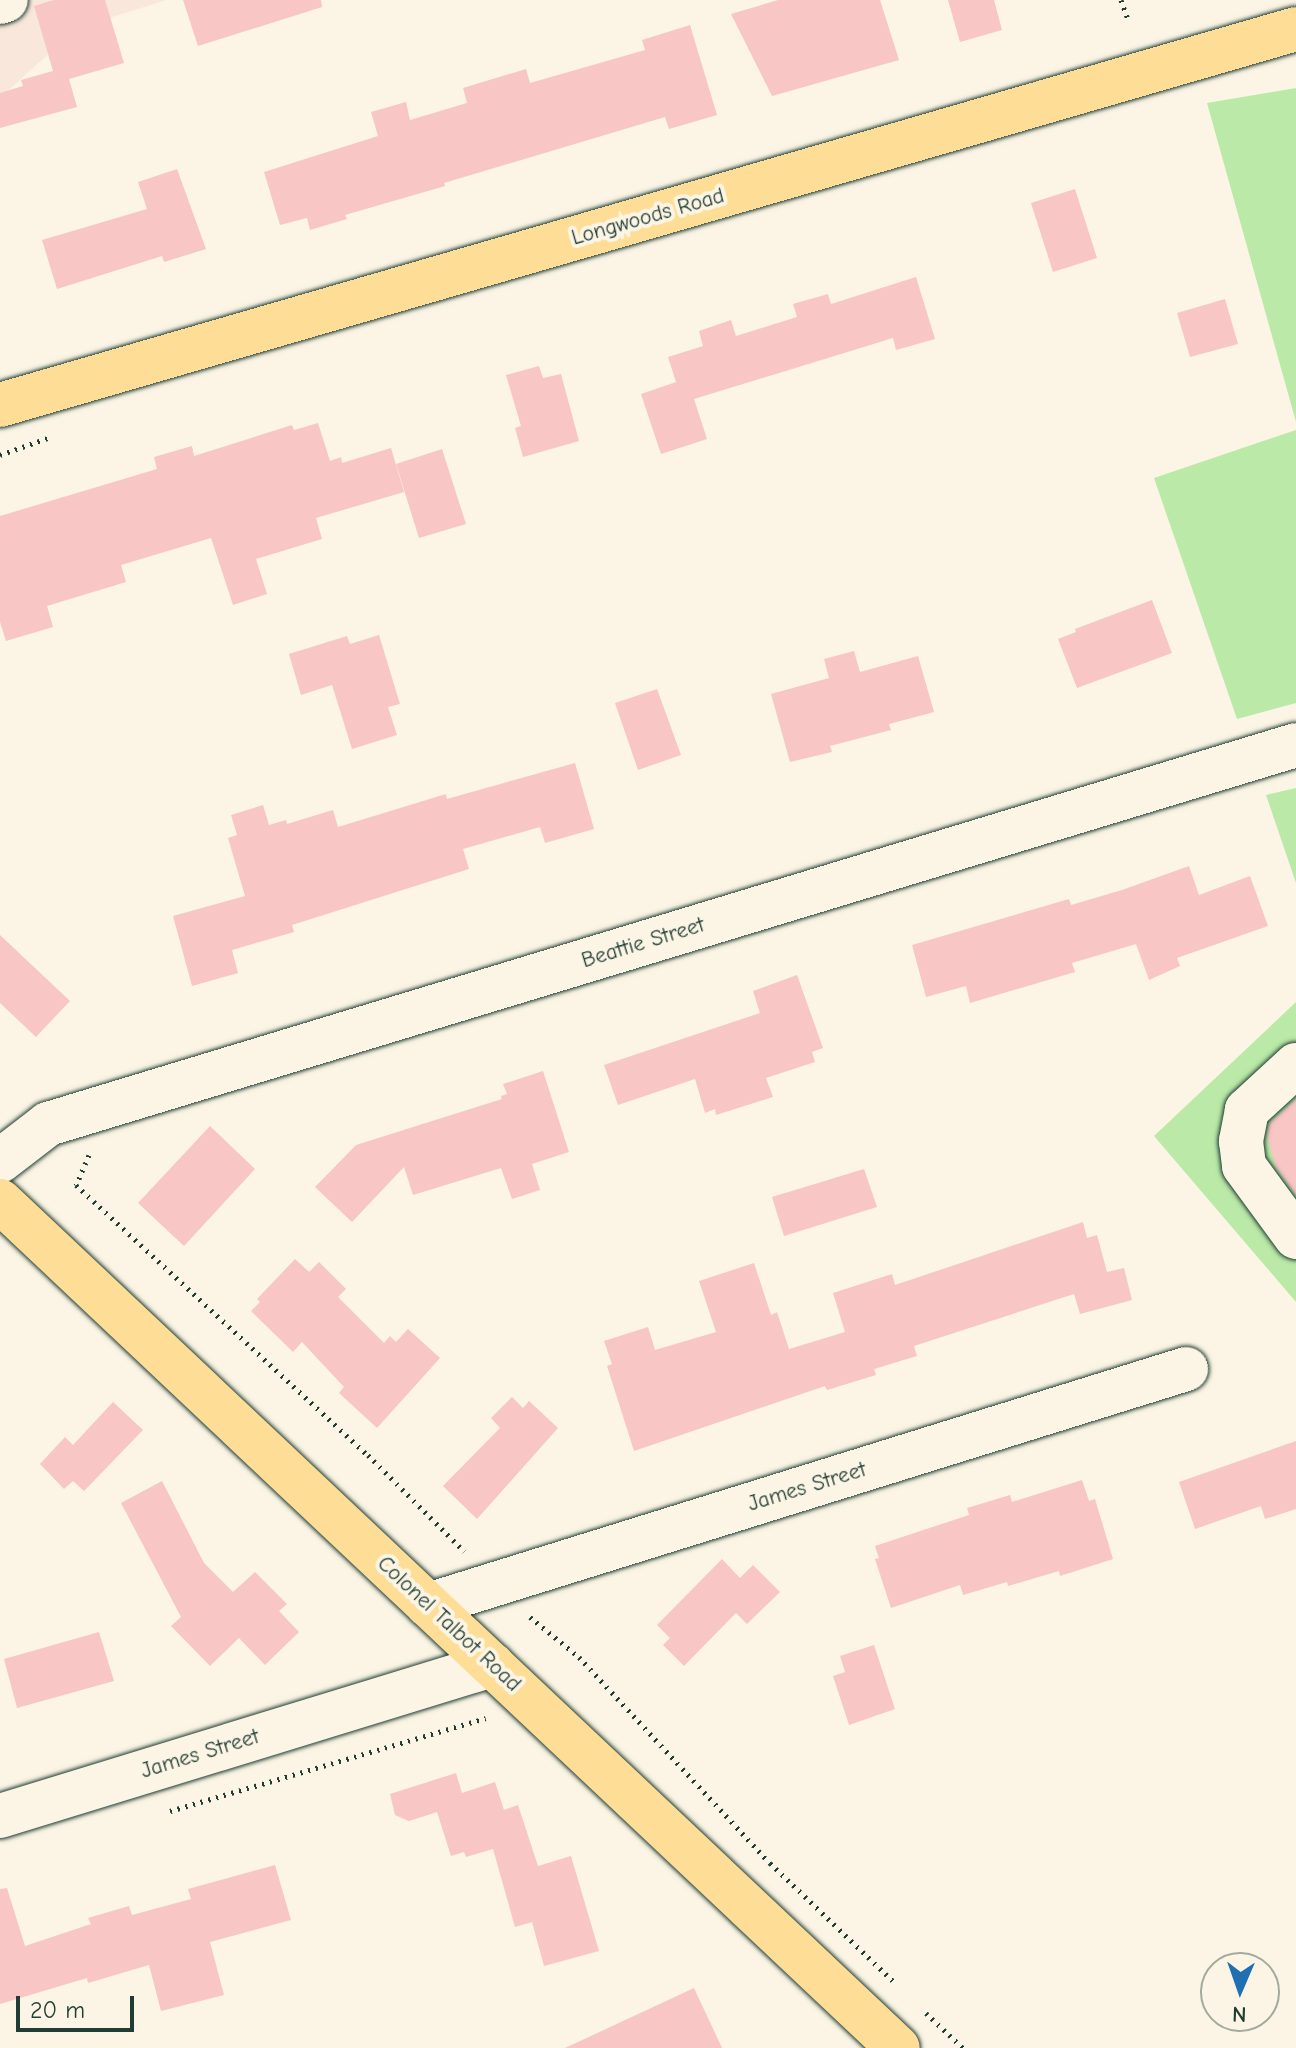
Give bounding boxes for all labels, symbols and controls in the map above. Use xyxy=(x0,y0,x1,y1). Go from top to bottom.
street label: Longwoods Road xyxy=(569,183,727,251)
street label: Beattie Street xyxy=(578,912,708,974)
street label: James Street xyxy=(745,1457,869,1517)
street label: Colonel Talbot Road xyxy=(372,1551,526,1697)
street label: James Street xyxy=(138,1724,262,1784)
north arrow xyxy=(1200,1952,1280,2032)
scale bar xyxy=(20,1980,138,2030)
text: 20 m xyxy=(30,1996,85,2024)
text: N xyxy=(1232,2001,1247,2027)

